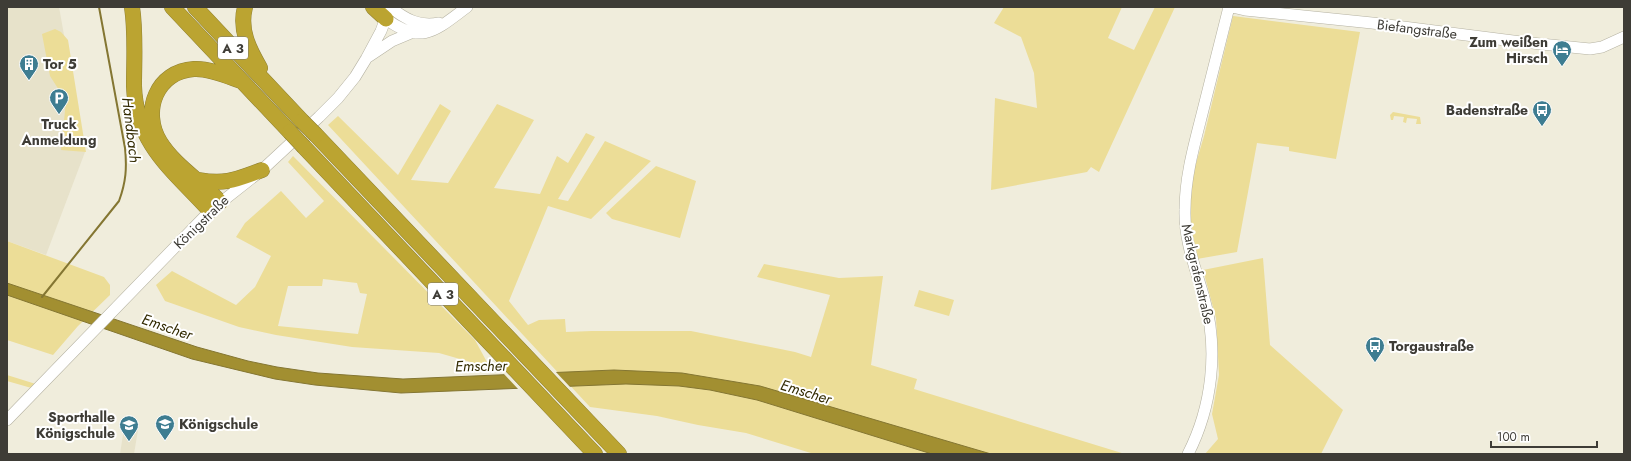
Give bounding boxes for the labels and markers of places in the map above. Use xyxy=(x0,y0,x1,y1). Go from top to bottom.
place label: Zum weißen Hirsch xyxy=(1469,32,1548,68)
hotel icon: Zum weißen Hirsch xyxy=(1551,39,1573,67)
building icon: Tor 5 xyxy=(18,53,40,81)
place label: Tor 5 xyxy=(43,54,77,74)
parking icon: Truck Anmeldung xyxy=(48,87,70,115)
bus stop icon: Badenstraße xyxy=(1531,99,1553,127)
place label: Badenstraße xyxy=(1446,100,1528,120)
place label: Truck Anmeldung xyxy=(21,114,96,150)
bus stop icon: Torgaustraße xyxy=(1364,335,1386,363)
place label: Torgaustraße xyxy=(1389,336,1474,356)
place label: Sporthalle Königschule xyxy=(36,407,115,443)
school or university icon: Königschule xyxy=(154,413,176,441)
school or university icon: Sporthalle Königschule xyxy=(118,414,140,442)
place label: Königschule xyxy=(179,414,258,434)

